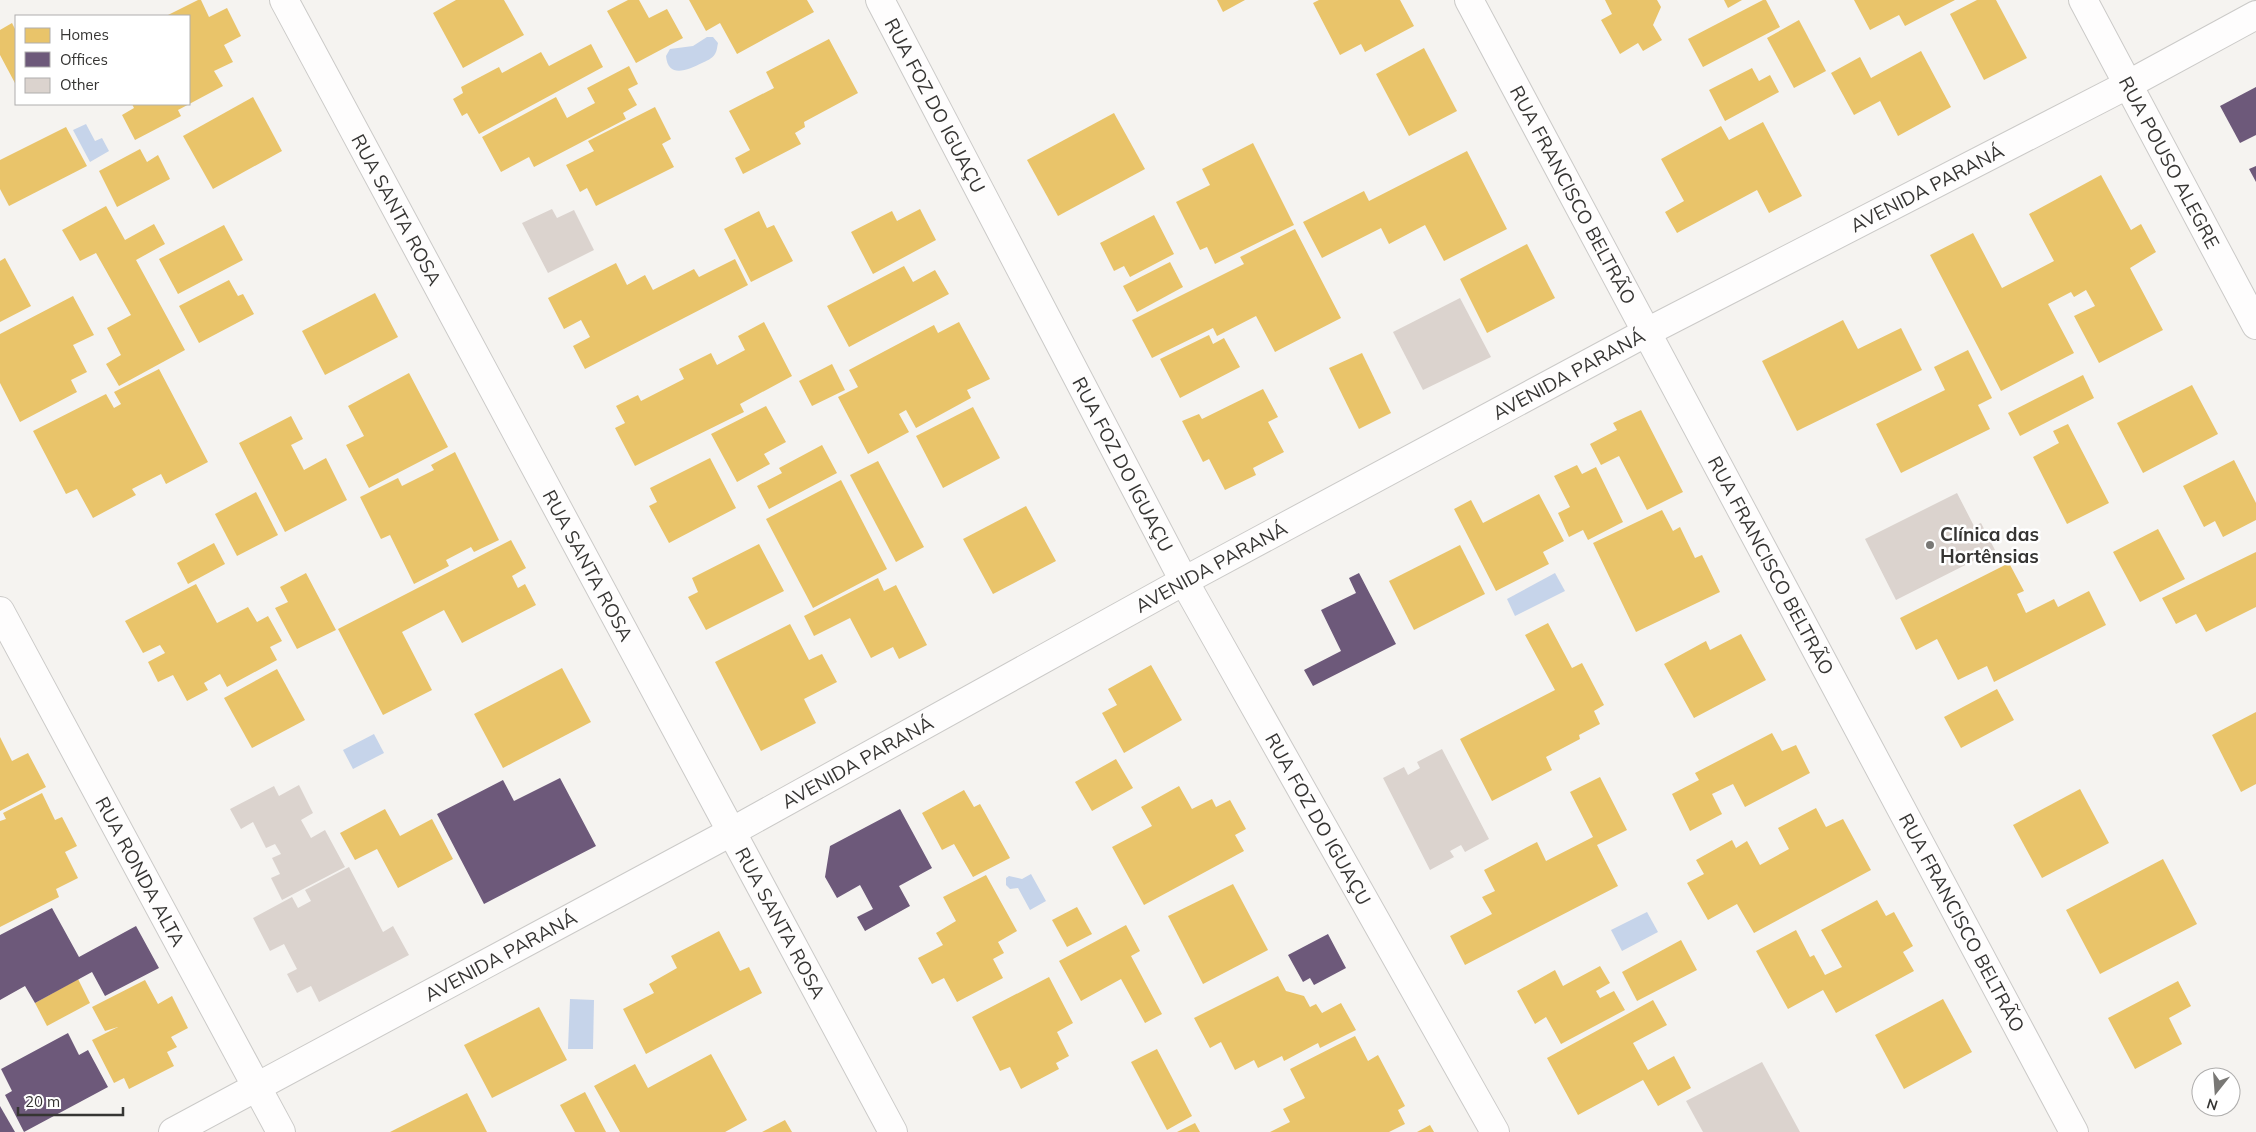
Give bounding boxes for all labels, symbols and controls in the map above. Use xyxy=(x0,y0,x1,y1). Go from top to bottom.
street label: RUA FOZ DO IGUAÇU xyxy=(880,14,991,197)
legend xyxy=(15,15,190,105)
text: Homes xyxy=(60,25,109,44)
text: Offices xyxy=(60,50,108,69)
street label: RUA POUSO ALEGRE xyxy=(2114,72,2225,253)
text: Other xyxy=(60,75,100,94)
street label: RUA FRANCISCO BELTRÃO xyxy=(1505,81,1641,308)
street label: RUA SANTA ROSA xyxy=(346,130,447,289)
street label: AVENIDA PARANÁ xyxy=(1846,138,2008,237)
street label: AVENIDA PARANÁ xyxy=(1488,323,1649,425)
street label: RUA FOZ DO IGUAÇU xyxy=(1067,373,1179,556)
street label: RUA FRANCISCO BELTRÃO xyxy=(1703,452,1839,679)
street label: RUA SANTA ROSA xyxy=(538,486,639,645)
street label: AVENIDA PARANÁ xyxy=(1131,516,1291,618)
place label: Clínica das Hortênsias xyxy=(1940,522,2039,568)
marker: Clínica das Hortênsias xyxy=(1924,539,1936,551)
street label: AVENIDA PARANÁ xyxy=(777,710,937,814)
street label: RUA FOZ DO IGUAÇU xyxy=(1260,729,1376,909)
street label: RUA RONDA ALTA xyxy=(90,792,191,951)
street label: RUA FRANCISCO BELTRÃO xyxy=(1894,809,2030,1036)
street label: RUA SANTA ROSA xyxy=(730,843,831,1003)
street label: AVENIDA PARANÁ xyxy=(420,905,581,1007)
north arrow xyxy=(2191,1067,2241,1117)
scale bar xyxy=(18,1084,122,1116)
text: 20 m xyxy=(25,1092,60,1111)
text: N xyxy=(2205,1094,2220,1115)

